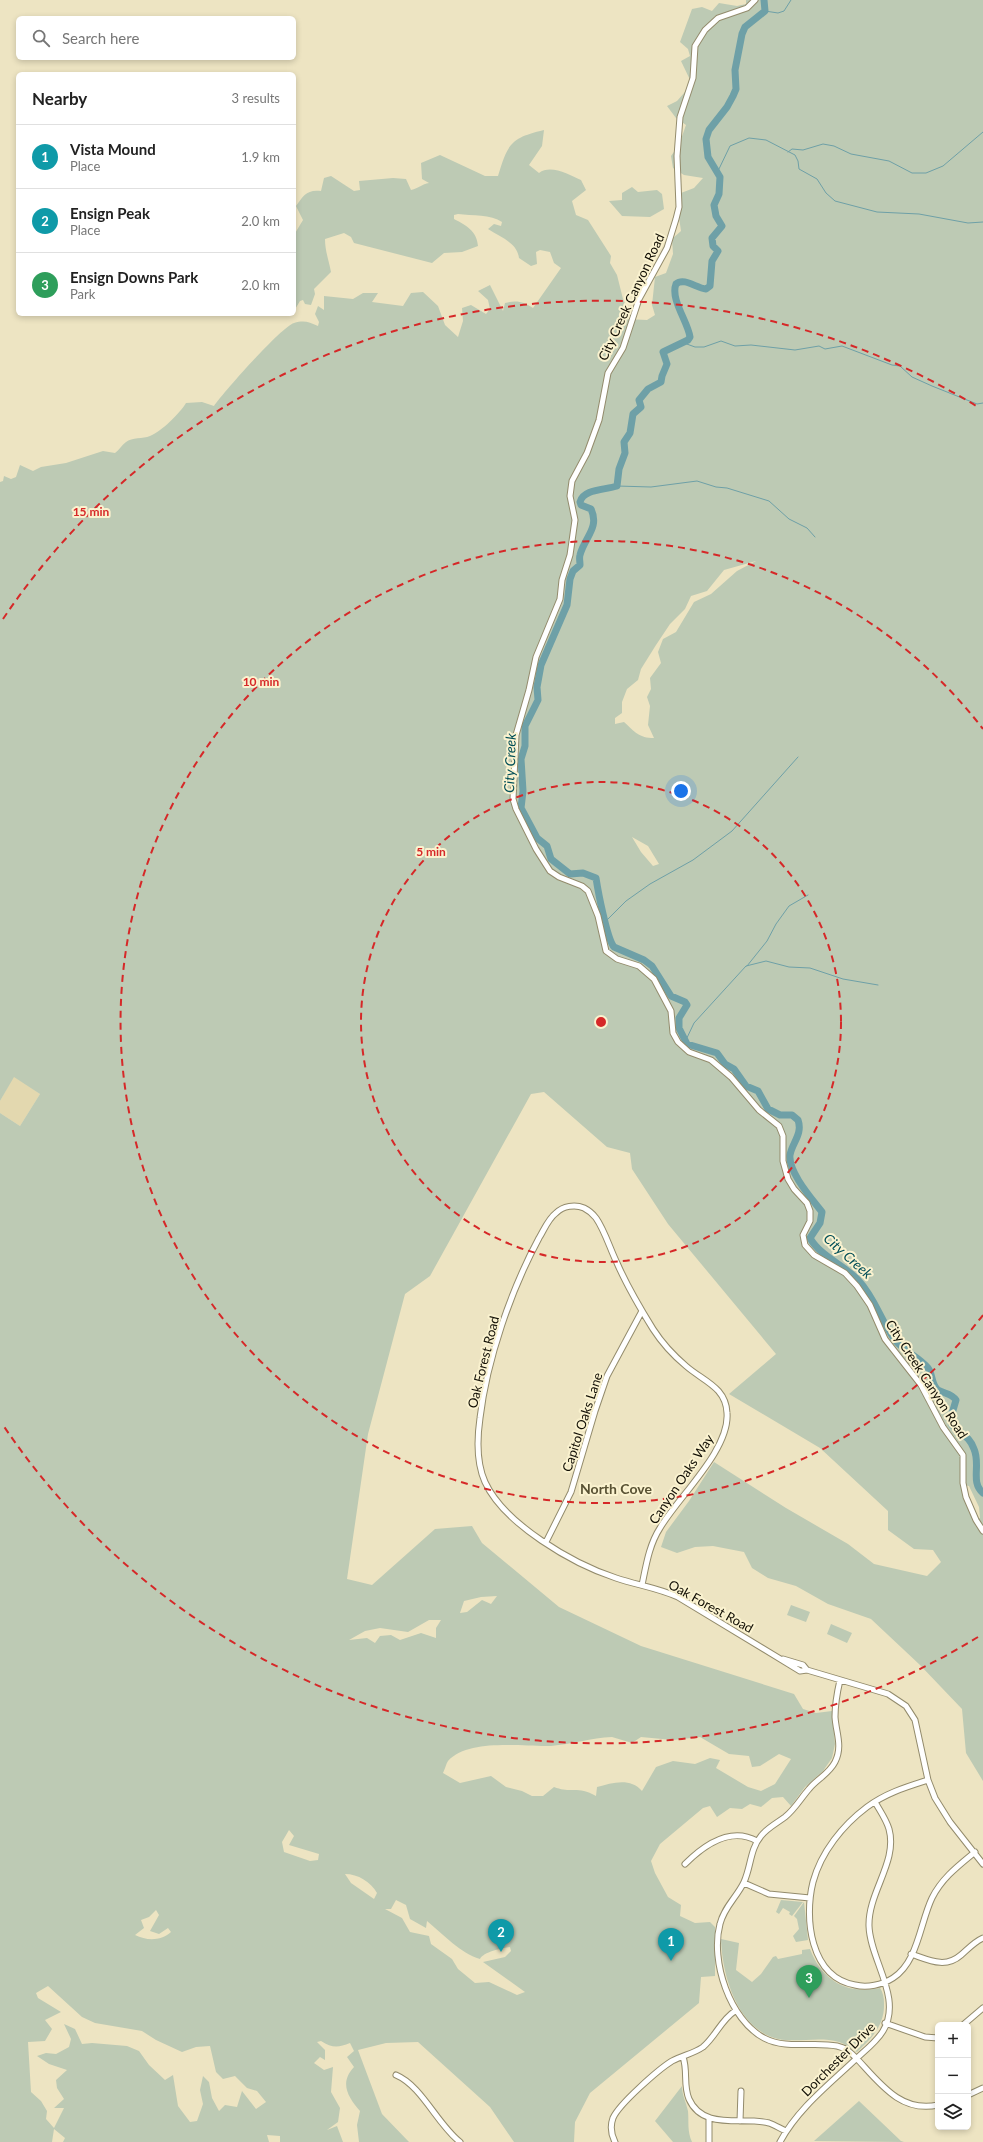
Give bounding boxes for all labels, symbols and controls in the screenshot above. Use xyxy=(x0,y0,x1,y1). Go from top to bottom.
search box xyxy=(16,16,296,60)
icon: search xyxy=(30,27,52,49)
text: Search here xyxy=(62,29,139,47)
text: Nearby xyxy=(32,88,87,109)
text: 3 results xyxy=(232,90,280,106)
text: Vista Mound xyxy=(70,140,156,158)
text: 1 xyxy=(41,149,49,165)
text: 1.9 km xyxy=(241,149,280,165)
text: Place xyxy=(70,158,100,174)
text: Ensign Peak xyxy=(70,204,150,222)
text: 2 xyxy=(41,213,49,229)
text: 2.0 km xyxy=(241,213,280,229)
text: Place xyxy=(70,222,100,238)
street label: City Creek Canyon Road xyxy=(594,231,668,363)
text: Ensign Downs Park xyxy=(70,268,198,286)
text: 3 xyxy=(41,277,49,293)
text: 2.0 km xyxy=(241,277,280,293)
text: Park xyxy=(70,286,95,302)
text: 15 min xyxy=(73,504,110,519)
text: 10 min xyxy=(243,674,280,689)
water label: City Creek xyxy=(500,732,519,793)
your location xyxy=(671,781,691,801)
text: 5 min xyxy=(416,844,446,859)
centre of rings xyxy=(594,1015,608,1029)
water label: City Creek xyxy=(820,1229,877,1282)
street label: Oak Forest Road xyxy=(464,1314,502,1410)
street label: City Creek Canyon Road xyxy=(883,1317,971,1441)
street label: Capitol Oaks Lane xyxy=(558,1370,606,1474)
street label: Canyon Oaks Way xyxy=(645,1431,717,1527)
district label: North Cove xyxy=(580,1480,652,1497)
street label: Oak Forest Road xyxy=(666,1576,756,1636)
pin: 2 xyxy=(488,1919,514,1952)
pin: 1 xyxy=(658,1928,684,1961)
pin: 3 xyxy=(796,1965,822,1998)
street label: Dorchester Drive xyxy=(798,2019,878,2099)
map controls xyxy=(935,2022,971,2130)
button: + xyxy=(935,2022,971,2058)
button: − xyxy=(935,2058,971,2094)
button: layers xyxy=(935,2094,971,2130)

